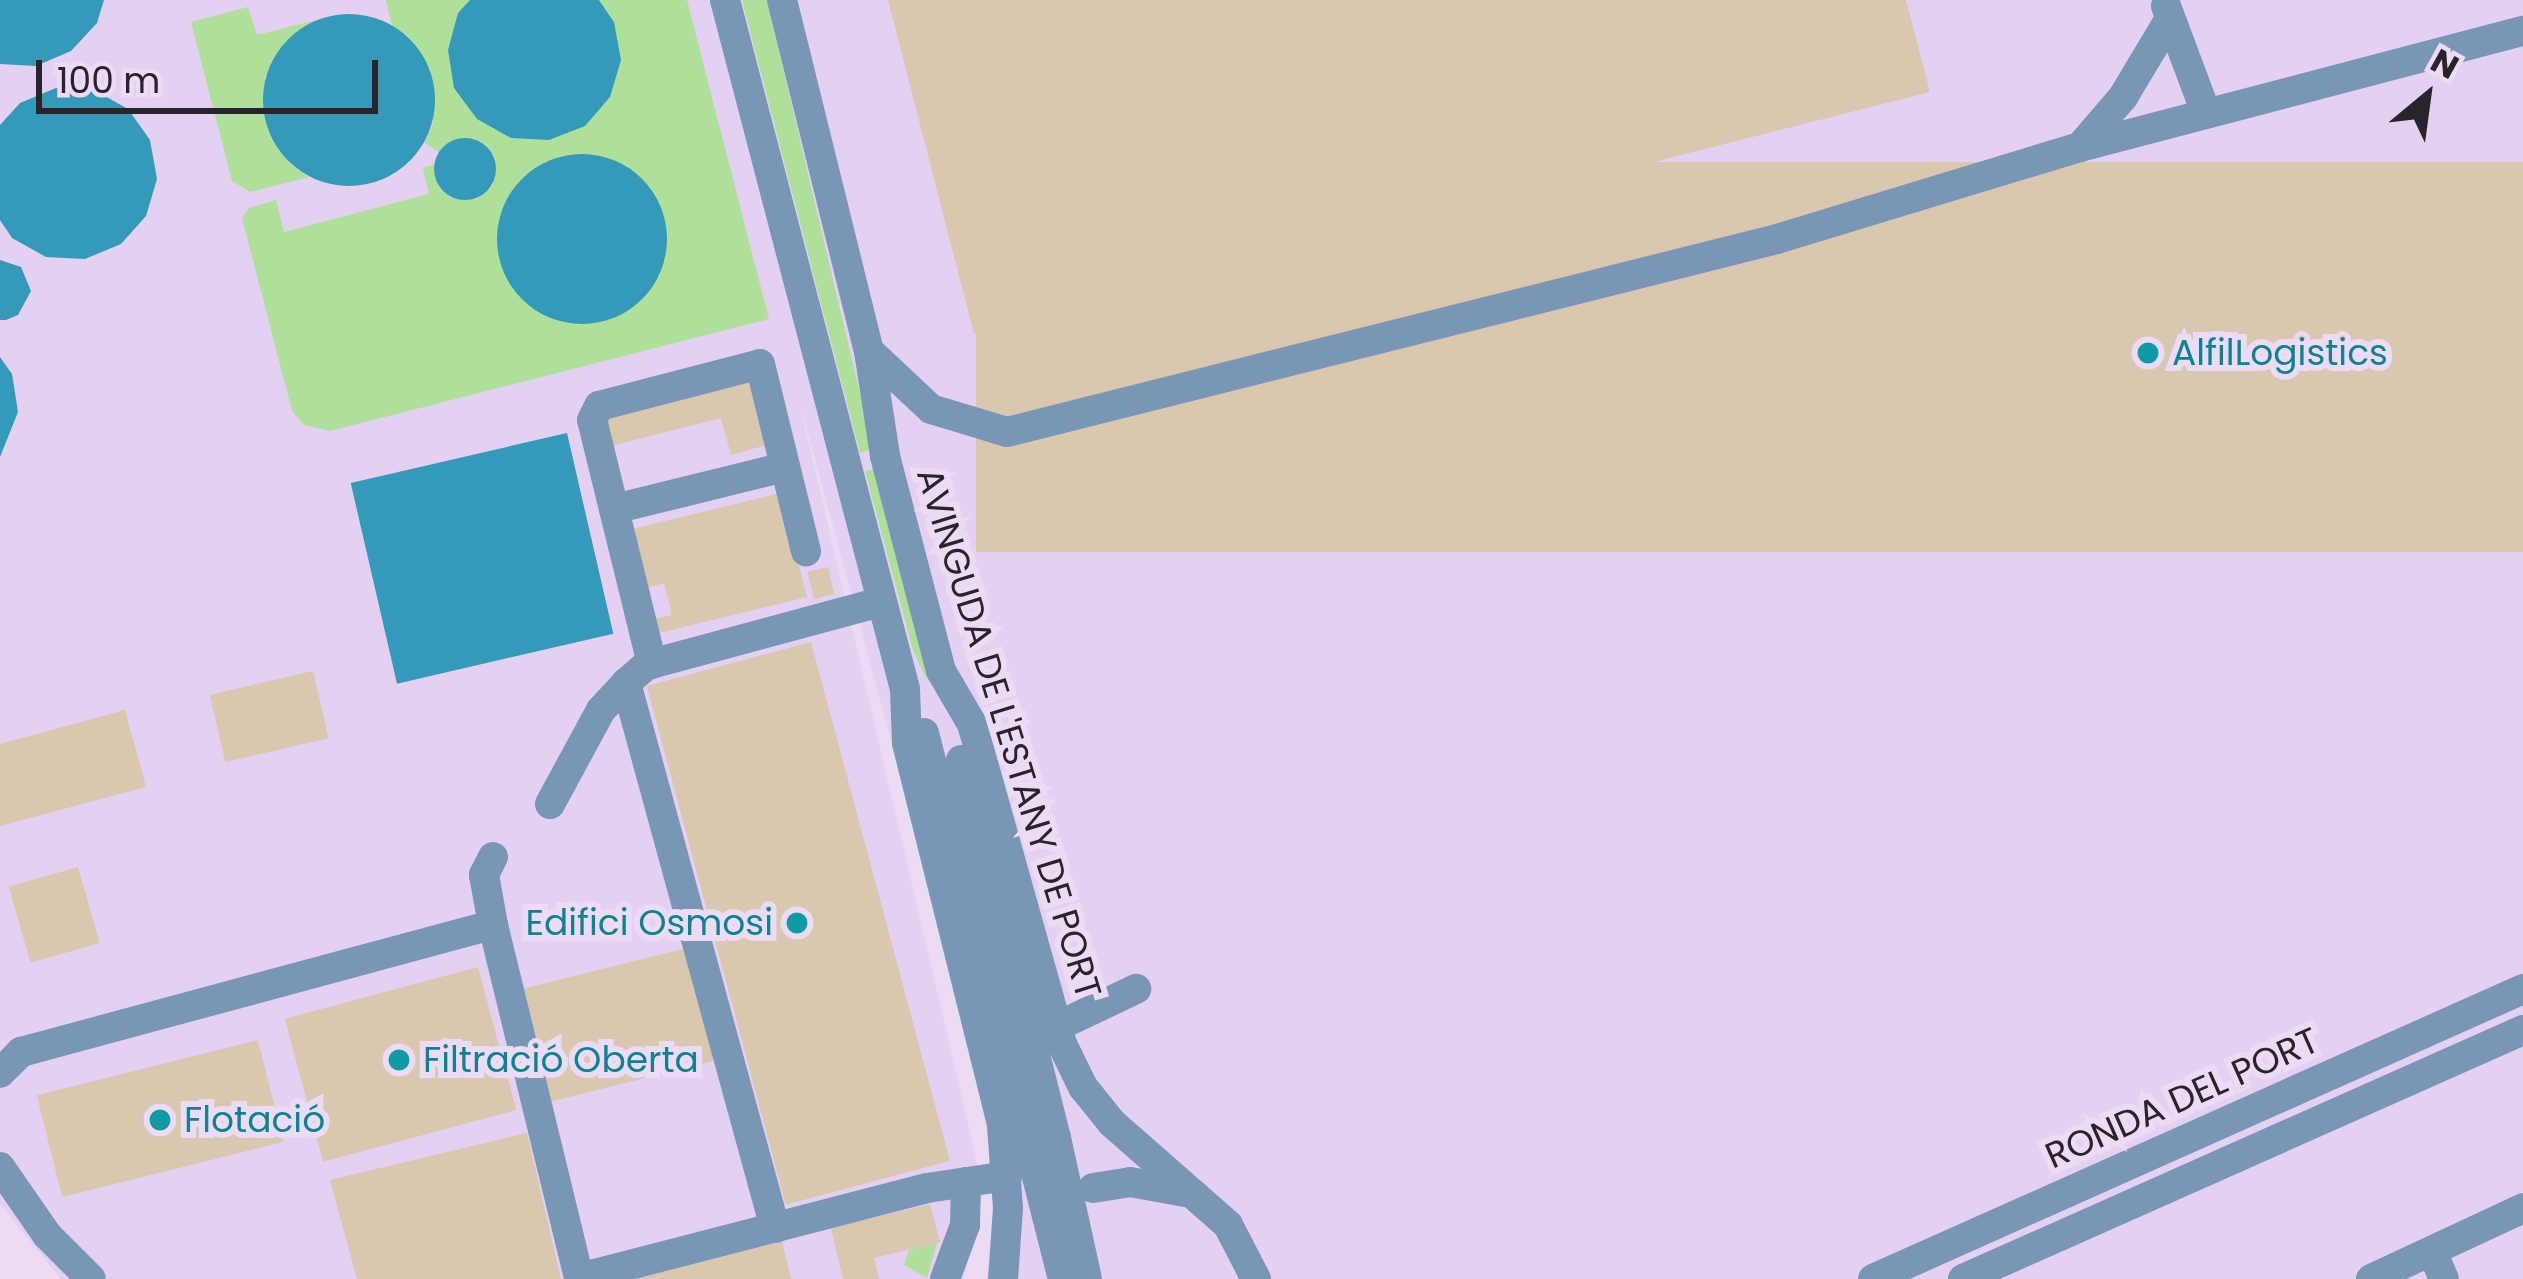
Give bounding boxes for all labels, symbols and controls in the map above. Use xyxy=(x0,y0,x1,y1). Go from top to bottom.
scale bar xyxy=(42,36,384,110)
north arrow xyxy=(2367,36,2487,156)
text: N xyxy=(2422,38,2467,91)
text: 100 m xyxy=(57,55,160,106)
place label: AlfilLogistics xyxy=(2172,331,2388,375)
marker: AlfilLogistics xyxy=(2135,340,2161,366)
street label: AVINGUDA DE L'ESTANY DE PORT xyxy=(908,462,1110,1004)
place label: Edifici Osmosi xyxy=(525,901,773,945)
marker: Edifici Osmosi xyxy=(784,910,810,936)
street label: RONDA DEL PORT xyxy=(2039,1018,2325,1178)
place label: Filtració Oberta xyxy=(423,1038,699,1082)
marker: Filtració Oberta xyxy=(386,1047,412,1073)
place label: Flotació xyxy=(184,1098,325,1142)
marker: Flotació xyxy=(147,1107,173,1133)

